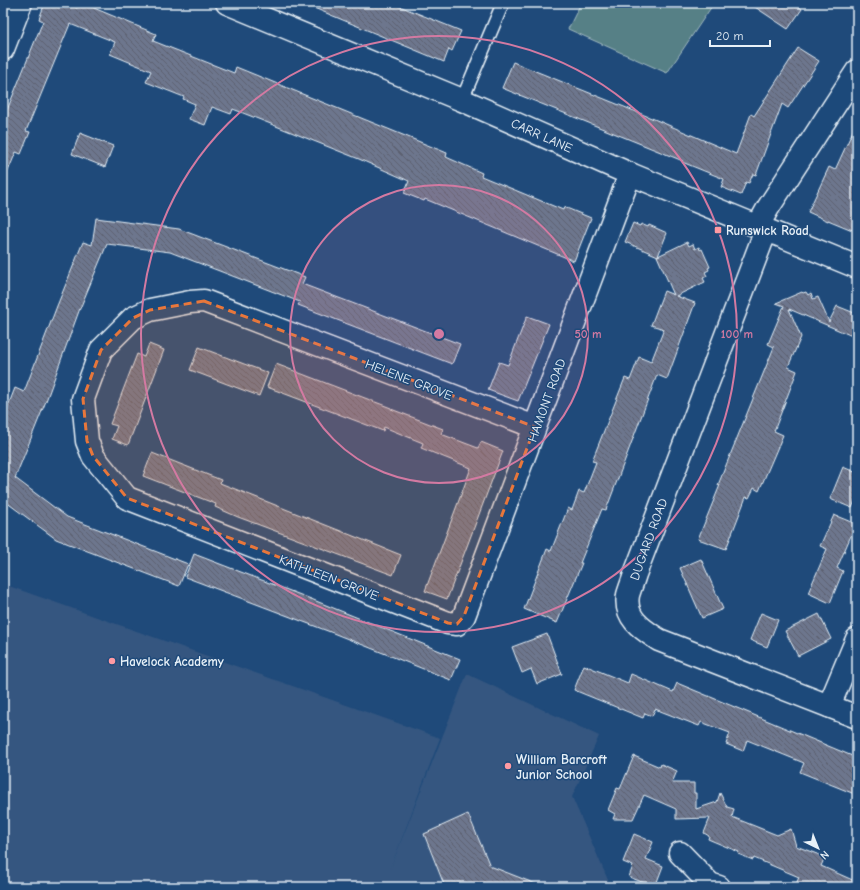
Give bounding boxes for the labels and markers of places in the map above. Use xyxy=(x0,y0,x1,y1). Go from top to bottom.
place label: Runswick Road xyxy=(726,223,809,238)
marker: Runswick Road xyxy=(713,225,723,235)
centre of rings xyxy=(432,327,446,341)
place label: Havelock Academy xyxy=(120,654,224,669)
marker: Havelock Academy xyxy=(107,656,117,666)
place label: William Barcroft Junior School xyxy=(516,752,607,782)
marker: William Barcroft Junior School xyxy=(503,761,513,771)

